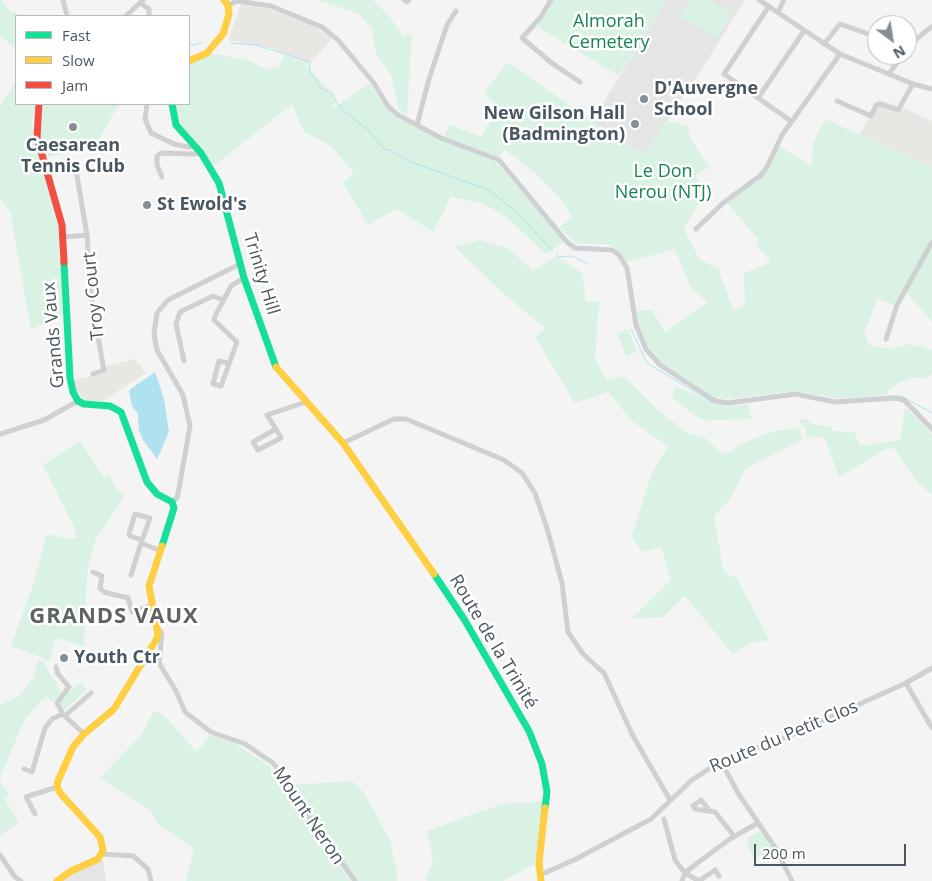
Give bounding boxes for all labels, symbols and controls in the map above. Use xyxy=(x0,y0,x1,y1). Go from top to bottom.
park label: Almorah Cemetery xyxy=(568,11,650,54)
legend xyxy=(15,15,190,105)
north arrow xyxy=(867,15,917,65)
text: Fast xyxy=(62,25,91,45)
text: N xyxy=(890,41,909,64)
text: Slow xyxy=(62,50,95,70)
text: Jam xyxy=(62,75,88,95)
place label: D'Auvergne School xyxy=(654,78,758,120)
marker: D'Auvergne School xyxy=(638,93,650,105)
place label: New Gilson Hall (Badmington) xyxy=(483,103,625,146)
marker: New Gilson Hall (Badmington) xyxy=(629,118,641,130)
marker: Caesarean Tennis Club xyxy=(67,121,79,133)
place label: Caesarean Tennis Club xyxy=(21,135,125,178)
park label: Le Don Nerou (NTJ) xyxy=(615,161,711,203)
place label: St Ewold's xyxy=(157,194,247,216)
marker: St Ewold's xyxy=(141,199,153,211)
street label: Trinity Hill xyxy=(238,230,284,318)
street label: Troy Court xyxy=(79,251,109,341)
street label: Grands Vaux xyxy=(39,281,69,389)
street label: Route de la Trinité xyxy=(444,571,542,713)
district label: GRANDS VAUX xyxy=(28,604,200,630)
place label: Youth Ctr xyxy=(74,647,160,669)
marker: Youth Ctr xyxy=(58,652,70,664)
street label: Route du Petit Clos xyxy=(707,696,861,778)
street label: Mount Neron xyxy=(267,763,349,869)
scale bar xyxy=(757,834,910,866)
text: 200 m xyxy=(762,843,806,863)

